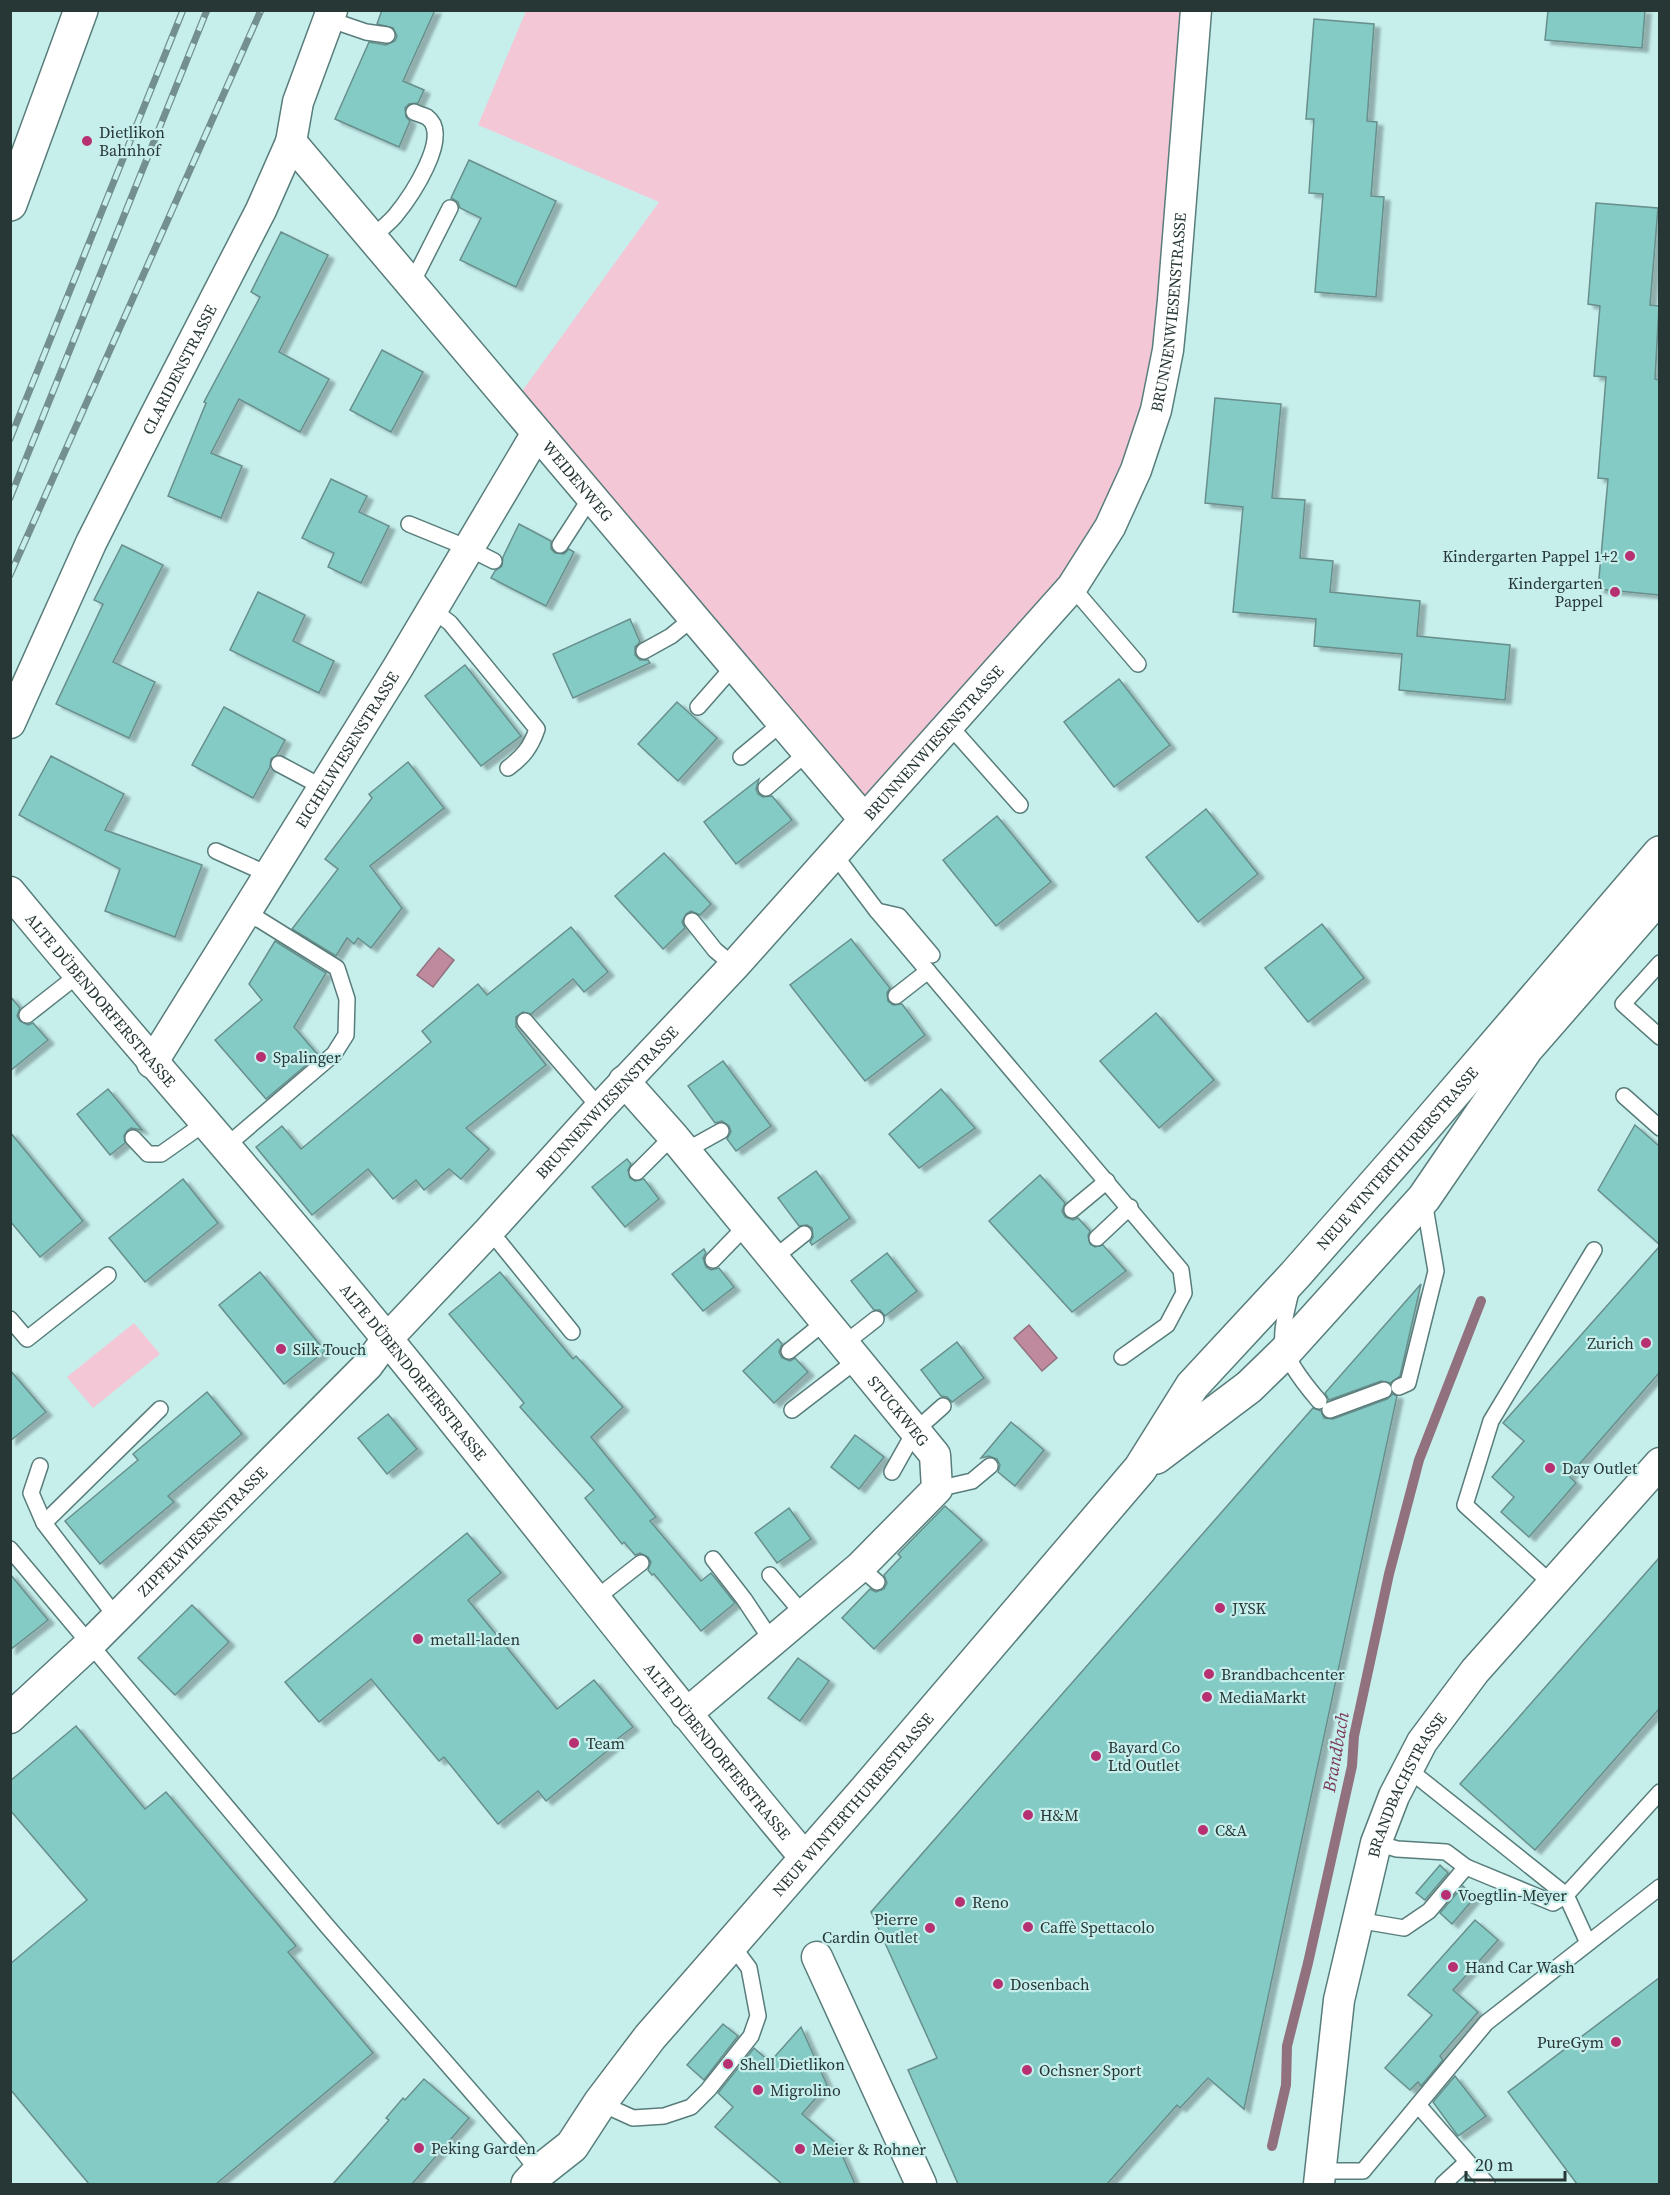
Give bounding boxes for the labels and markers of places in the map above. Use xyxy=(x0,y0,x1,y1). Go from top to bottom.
place label: Dietlikon Bahnhof xyxy=(99,121,165,161)
marker: Dietlikon Bahnhof xyxy=(80,134,94,148)
place label: Kindergarten Pappel 1+2 xyxy=(1442,545,1618,567)
marker: Kindergarten Pappel 1+2 xyxy=(1623,549,1637,563)
place label: Kindergarten Pappel xyxy=(1508,572,1603,612)
marker: Kindergarten Pappel xyxy=(1608,585,1622,599)
place label: Spalinger xyxy=(273,1046,341,1068)
marker: Spalinger xyxy=(254,1050,268,1064)
place label: Zurich xyxy=(1587,1332,1634,1354)
marker: Zurich xyxy=(1639,1336,1653,1350)
place label: Silk Touch xyxy=(293,1338,367,1360)
marker: Silk Touch xyxy=(274,1342,288,1356)
place label: Day Outlet xyxy=(1562,1457,1638,1479)
marker: Day Outlet xyxy=(1543,1461,1557,1475)
place label: JYSK xyxy=(1231,1597,1267,1619)
marker: JYSK xyxy=(1213,1601,1227,1615)
place label: metall-laden xyxy=(430,1628,520,1650)
marker: metall-laden xyxy=(411,1632,425,1646)
place label: Brandbachcenter xyxy=(1221,1663,1345,1685)
marker: Brandbachcenter xyxy=(1202,1667,1216,1681)
place label: MediaMarkt xyxy=(1219,1686,1307,1708)
marker: MediaMarkt xyxy=(1200,1690,1214,1704)
place label: Team xyxy=(586,1732,625,1754)
marker: Team xyxy=(567,1736,581,1750)
place label: Bayard Co Ltd Outlet xyxy=(1108,1736,1181,1776)
marker: Bayard Co Ltd Outlet xyxy=(1089,1749,1103,1763)
place label: H&M xyxy=(1040,1804,1079,1826)
marker: H&M xyxy=(1021,1808,1035,1822)
place label: C&A xyxy=(1215,1819,1248,1841)
marker: C&A xyxy=(1196,1823,1210,1837)
place label: Voegtlin-Meyer xyxy=(1458,1884,1567,1906)
marker: Voegtlin-Meyer xyxy=(1439,1888,1453,1902)
place label: Reno xyxy=(972,1891,1009,1913)
marker: Reno xyxy=(953,1895,967,1909)
place label: Pierre Cardin Outlet xyxy=(822,1908,919,1948)
place label: Caffè Spettacolo xyxy=(1040,1916,1155,1938)
marker: Caffè Spettacolo xyxy=(1021,1920,1035,1934)
marker: Pierre Cardin Outlet xyxy=(923,1921,937,1935)
place label: Hand Car Wash xyxy=(1465,1956,1575,1978)
marker: Hand Car Wash xyxy=(1446,1960,1460,1974)
place label: Dosenbach xyxy=(1010,1973,1090,1995)
marker: Dosenbach xyxy=(991,1977,1005,1991)
place label: PureGym xyxy=(1537,2031,1604,2053)
marker: PureGym xyxy=(1609,2035,1623,2049)
place label: Shell Dietlikon xyxy=(740,2053,845,2075)
marker: Shell Dietlikon xyxy=(721,2057,735,2071)
place label: Ochsner Sport xyxy=(1039,2059,1142,2081)
marker: Ochsner Sport xyxy=(1020,2063,1034,2077)
place label: Migrolino xyxy=(770,2079,841,2101)
marker: Migrolino xyxy=(751,2083,765,2097)
place label: Peking Garden xyxy=(431,2137,536,2159)
place label: Meier & Rohner xyxy=(812,2138,926,2160)
marker: Peking Garden xyxy=(412,2141,426,2155)
marker: Meier & Rohner xyxy=(793,2142,807,2156)

